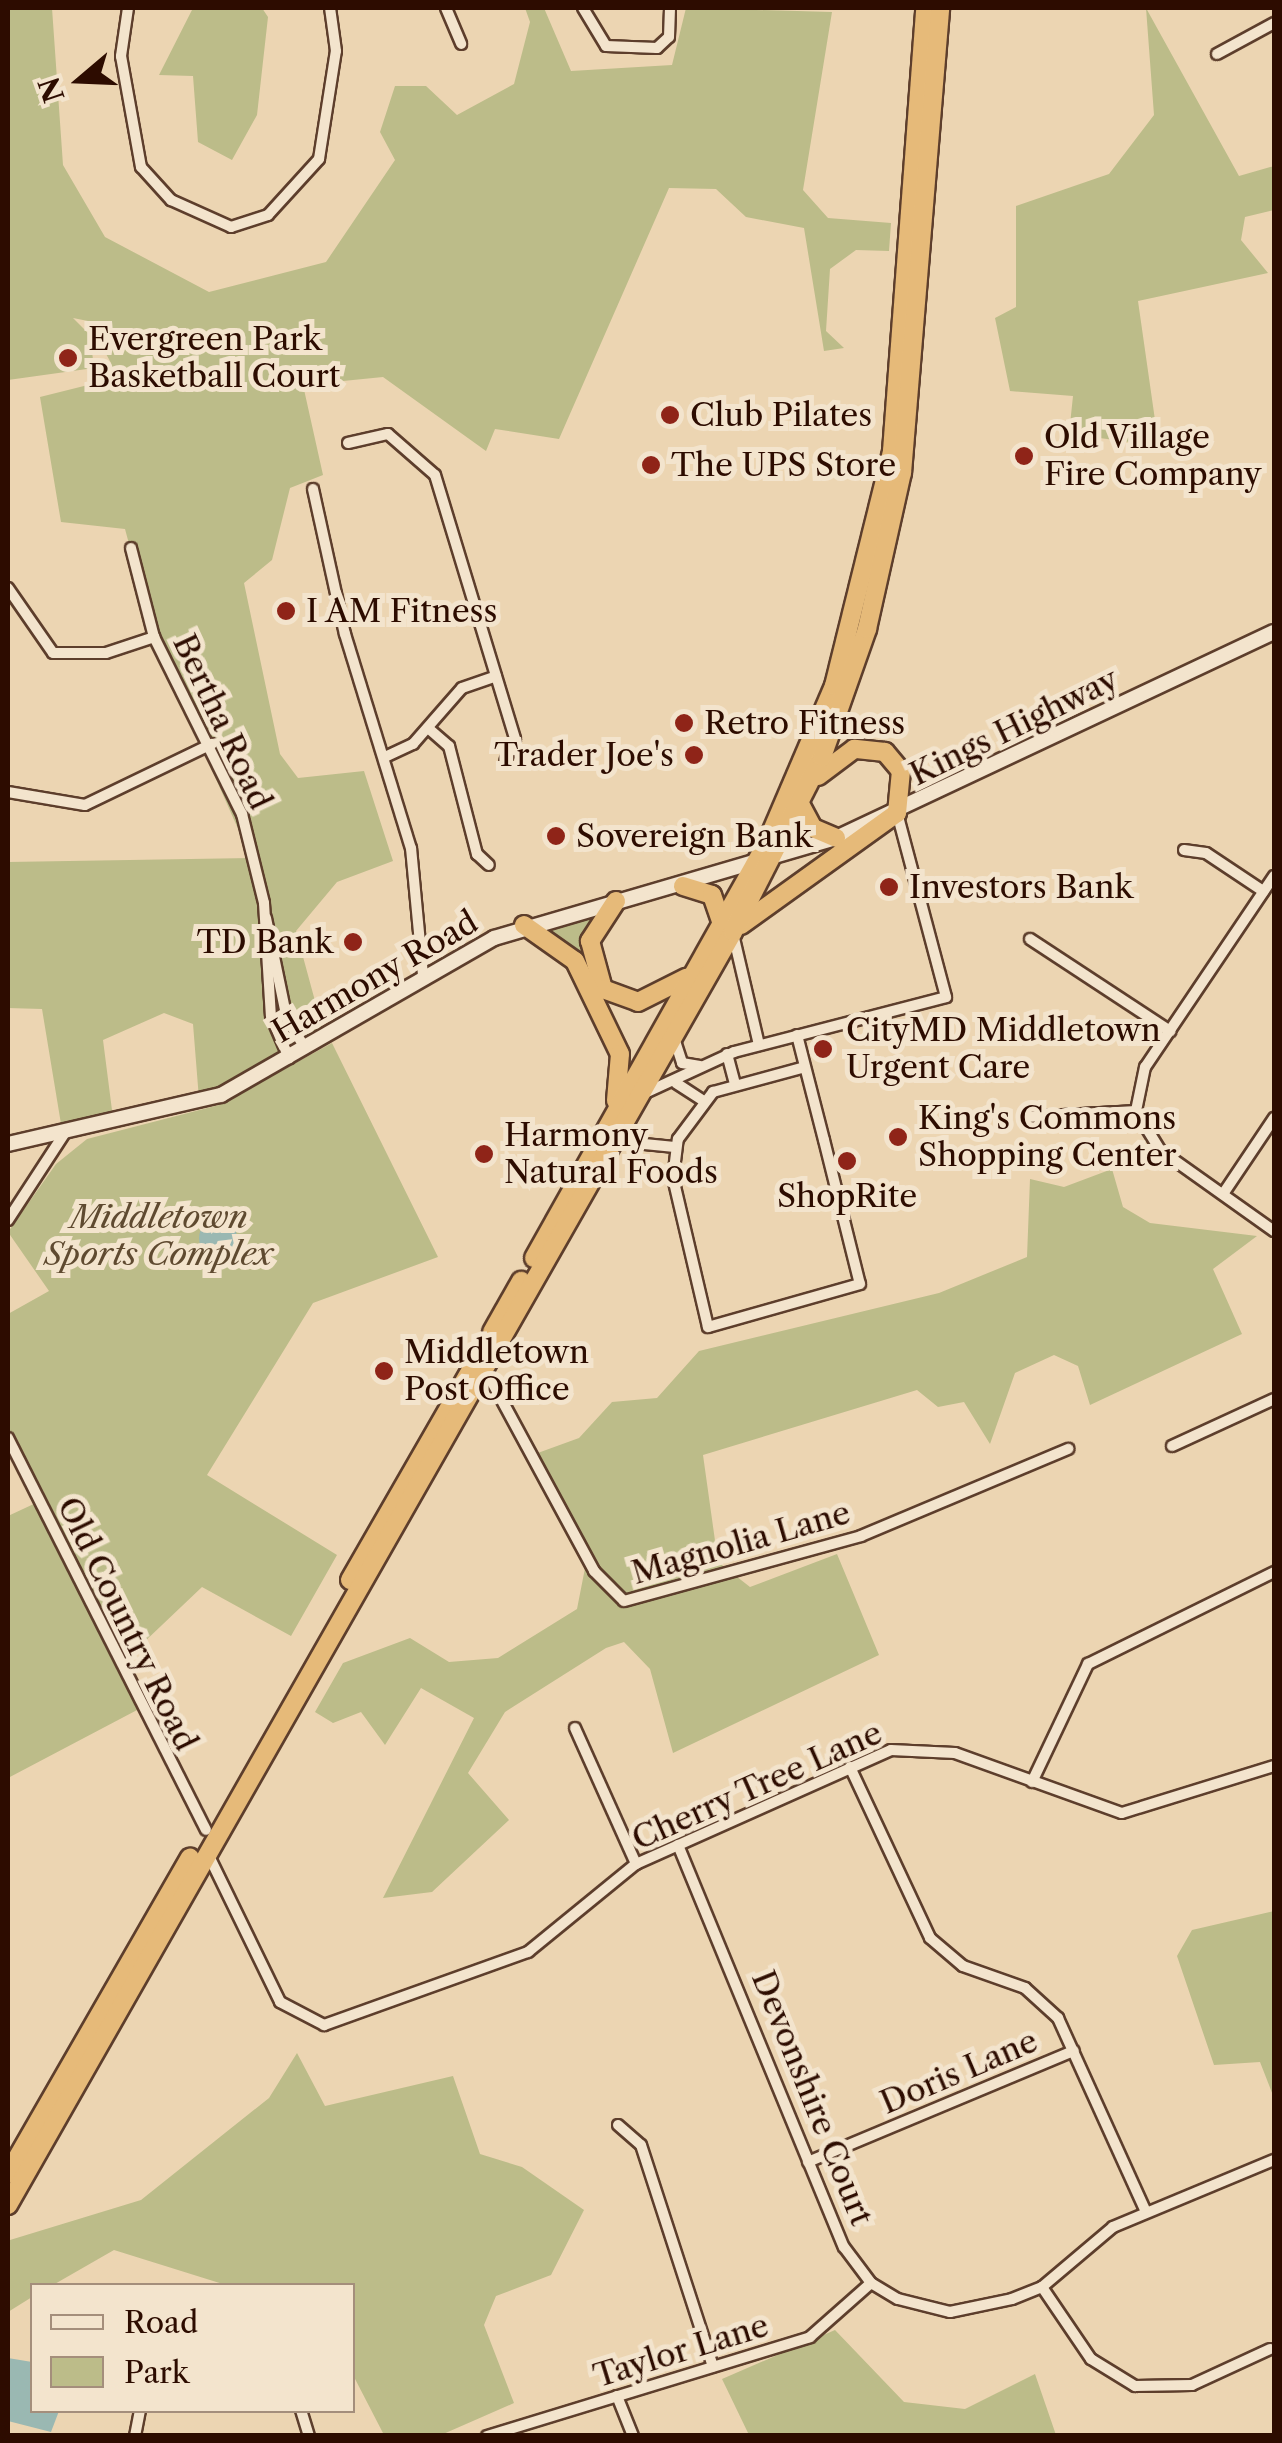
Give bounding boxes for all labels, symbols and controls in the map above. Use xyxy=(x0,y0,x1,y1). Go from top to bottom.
north arrow xyxy=(30,30,130,130)
text: N xyxy=(32,73,72,107)
place label: Evergreen Park Basketball Court xyxy=(88,321,340,396)
marker: Evergreen Park Basketball Court xyxy=(57,347,79,369)
place label: Club Pilates xyxy=(690,396,872,434)
marker: Club Pilates xyxy=(659,404,681,426)
place label: Old Village Fire Company xyxy=(1044,419,1262,494)
marker: Old Village Fire Company xyxy=(1013,445,1035,467)
place label: The UPS Store xyxy=(671,446,896,484)
marker: The UPS Store xyxy=(640,454,662,476)
place label: I AM Fitness xyxy=(306,592,499,630)
marker: I AM Fitness xyxy=(275,600,297,622)
street label: Bertha Road xyxy=(165,628,279,816)
street label: Kings Highway xyxy=(904,660,1124,794)
place label: Retro Fitness xyxy=(704,704,905,742)
marker: Retro Fitness xyxy=(673,712,695,734)
place label: Trader Joe's xyxy=(494,736,674,774)
marker: Trader Joe's xyxy=(683,744,705,766)
place label: Sovereign Bank xyxy=(576,817,812,855)
marker: Sovereign Bank xyxy=(545,825,567,847)
place label: Investors Bank xyxy=(909,868,1133,906)
marker: Investors Bank xyxy=(878,876,900,898)
street label: Harmony Road xyxy=(265,902,485,1052)
place label: TD Bank xyxy=(197,923,333,961)
marker: TD Bank xyxy=(342,931,364,953)
place label: CityMD Middletown Urgent Care xyxy=(846,1012,1161,1087)
marker: CityMD Middletown Urgent Care xyxy=(810,1036,836,1062)
place label: King's Commons Shopping Center xyxy=(918,1100,1177,1175)
place label: Harmony Natural Foods xyxy=(504,1117,718,1192)
marker: King's Commons Shopping Center xyxy=(887,1126,909,1148)
marker: Harmony Natural Foods xyxy=(473,1143,495,1165)
marker: ShopRite xyxy=(836,1150,858,1172)
place label: ShopRite xyxy=(777,1177,917,1215)
park label: Middletown Sports Complex xyxy=(45,1199,273,1274)
place label: Middletown Post Office xyxy=(404,1334,589,1409)
marker: Middletown Post Office xyxy=(373,1360,395,1382)
street label: Old Country Road xyxy=(49,1491,205,1757)
street label: Magnolia Lane xyxy=(627,1493,855,1593)
street label: Cherry Tree Lane xyxy=(625,1713,889,1859)
street label: Devonshire Court xyxy=(743,1965,881,2231)
street label: Doris Lane xyxy=(875,2022,1043,2122)
legend xyxy=(30,2283,355,2413)
text: Road xyxy=(124,2304,198,2341)
street label: Taylor Lane xyxy=(589,2306,773,2396)
text: Park xyxy=(124,2354,189,2391)

